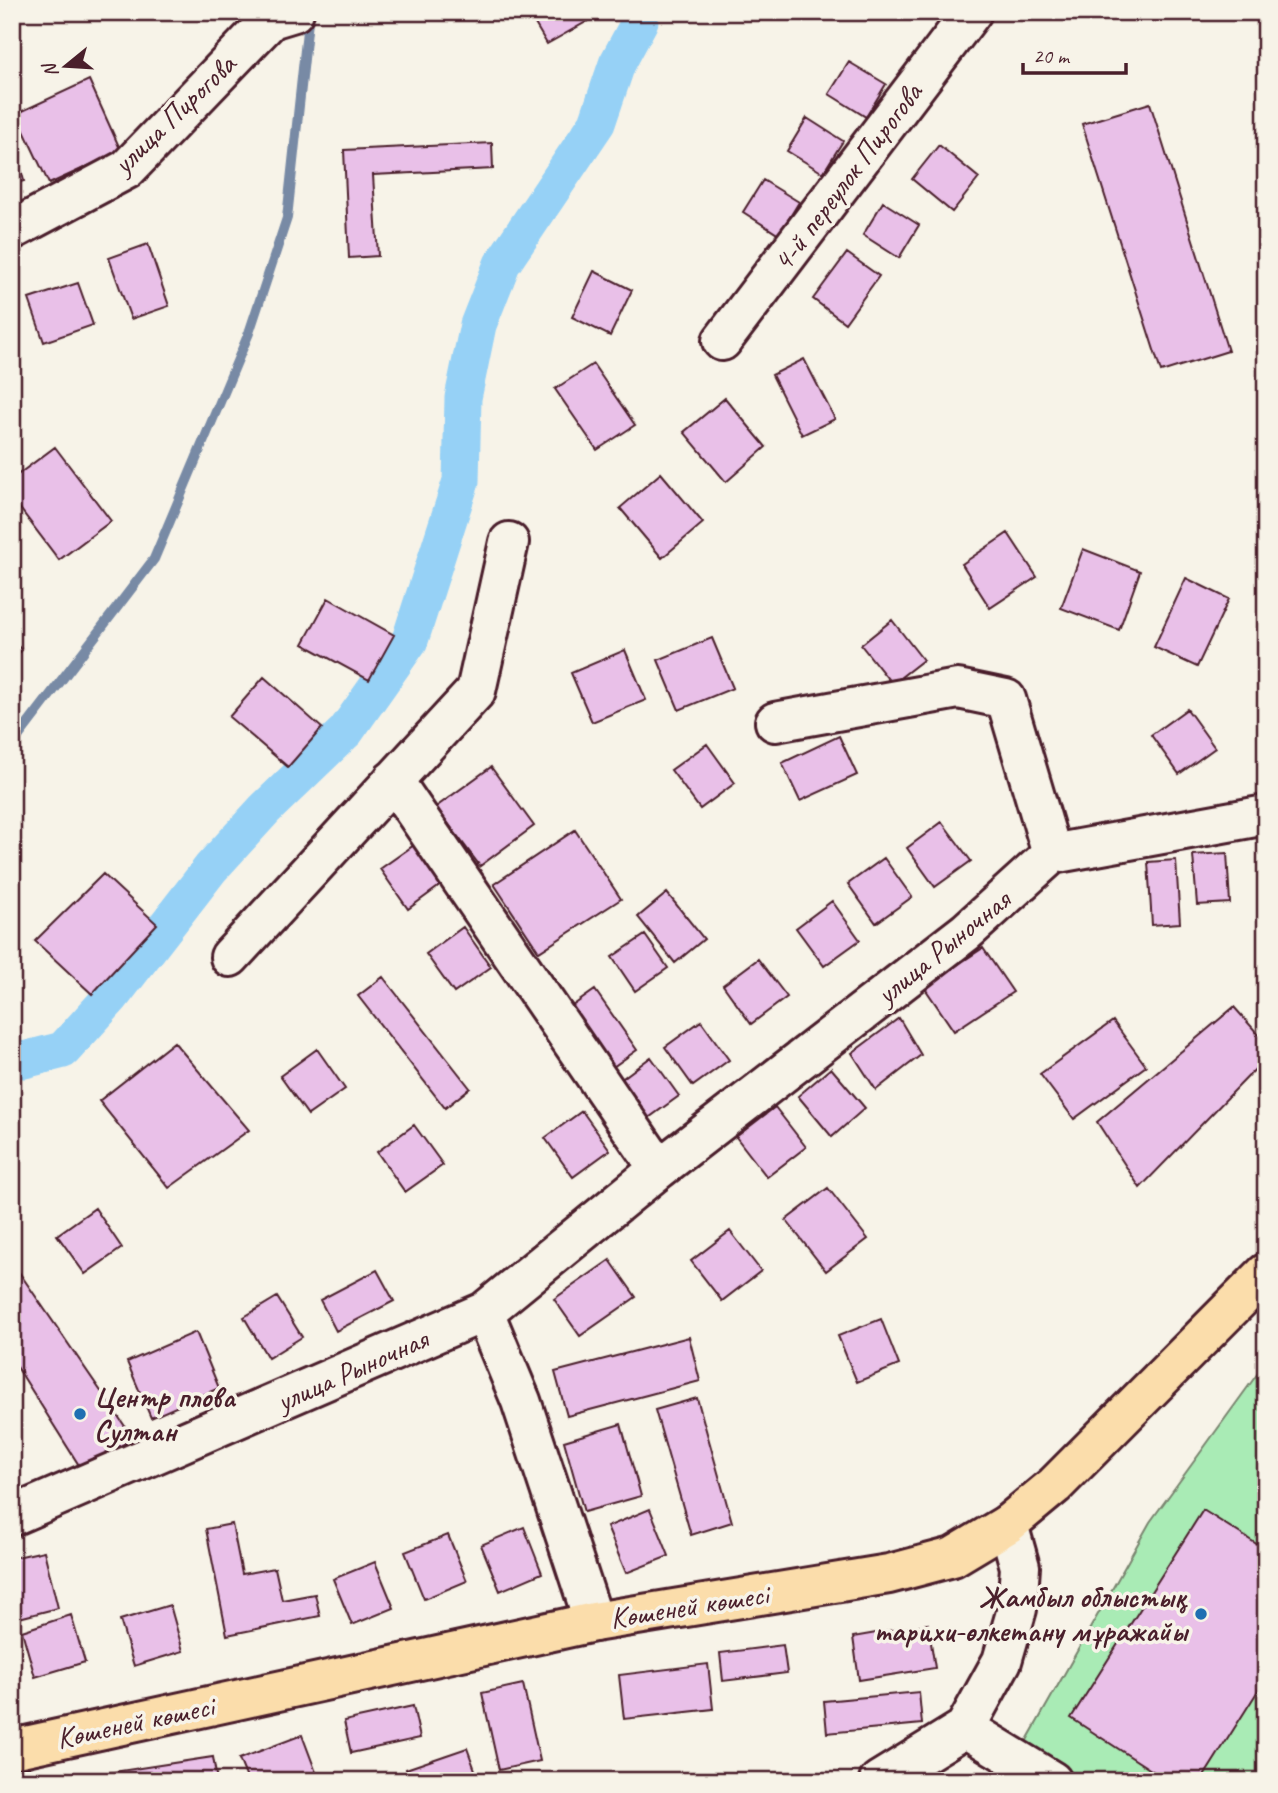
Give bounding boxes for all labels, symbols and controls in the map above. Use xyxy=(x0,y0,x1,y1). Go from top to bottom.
north arrow xyxy=(32,32,102,102)
scale bar xyxy=(1023,32,1126,76)
text: 20 m xyxy=(1033,43,1071,69)
street label: улица Пирогова xyxy=(103,45,245,184)
text: N xyxy=(37,59,64,80)
street label: 4-й переулок Пирогова xyxy=(764,74,931,279)
street label: улица Рыночная xyxy=(867,880,1020,1014)
street label: улица Рыночная xyxy=(269,1319,436,1421)
place label: Центр плова Султан xyxy=(94,1378,237,1450)
marker: Центр плова Султан xyxy=(72,1406,88,1422)
street label: Көшеней көшесі xyxy=(607,1574,774,1637)
place label: Жамбыл облыстық тарихи-өлкетану мұражайы xyxy=(874,1578,1189,1650)
marker: Жамбыл облыстық тарихи-өлкетану мұражайы xyxy=(1193,1606,1209,1622)
street label: Көшеней көшесі xyxy=(53,1686,220,1757)

